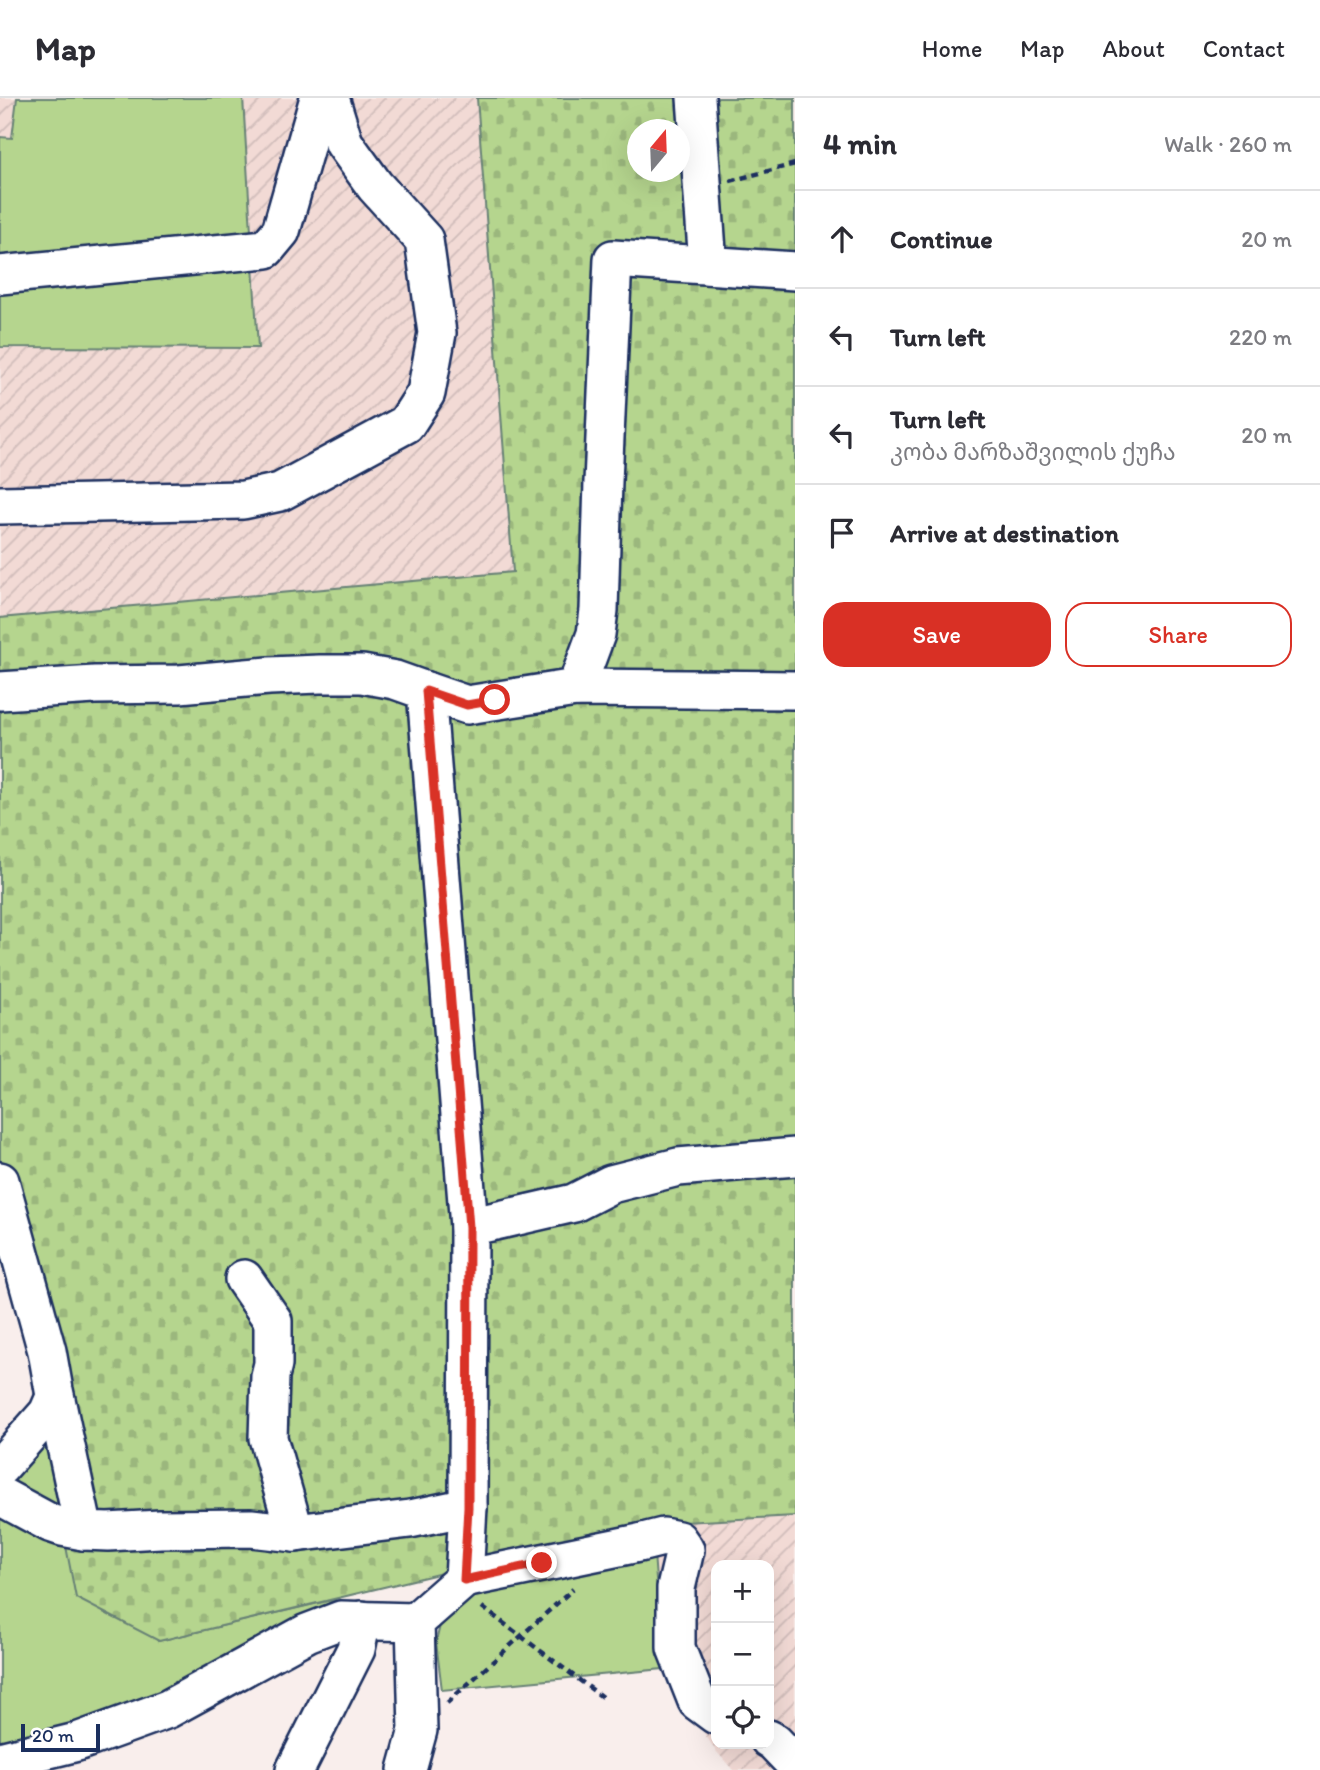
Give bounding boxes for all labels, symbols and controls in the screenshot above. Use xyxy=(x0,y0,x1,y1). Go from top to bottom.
text: Map xyxy=(35,29,96,68)
text: Home xyxy=(922,34,982,63)
text: Map xyxy=(1020,34,1064,63)
text: About xyxy=(1102,34,1165,63)
text: Contact xyxy=(1203,34,1285,63)
north arrow xyxy=(627,119,690,182)
text: 4 min xyxy=(823,125,897,162)
text: Walk · 260 m xyxy=(1164,130,1292,158)
icon: ahead xyxy=(823,220,861,258)
text: Continue xyxy=(890,223,993,255)
text: 20 m xyxy=(1241,225,1292,253)
icon: left xyxy=(823,318,861,356)
text: Turn left xyxy=(890,321,986,353)
text: 220 m xyxy=(1229,323,1292,351)
text: Turn left xyxy=(890,403,986,435)
icon: left xyxy=(823,416,861,454)
text: 20 m xyxy=(1241,421,1292,449)
text: კობა მარზაშვილის ქუჩა xyxy=(890,438,1176,466)
icon: arrive xyxy=(823,514,861,552)
text: Arrive at destination xyxy=(890,517,1119,549)
button: Save xyxy=(823,602,1051,667)
button: Share xyxy=(1065,602,1292,667)
route start xyxy=(479,684,510,715)
route end xyxy=(526,1547,557,1578)
map controls xyxy=(711,1560,774,1749)
button: + xyxy=(711,1560,774,1623)
button: − xyxy=(711,1623,774,1686)
button: locate xyxy=(711,1686,774,1749)
scale bar xyxy=(21,1721,100,1753)
text: 20 m xyxy=(32,1724,74,1747)

